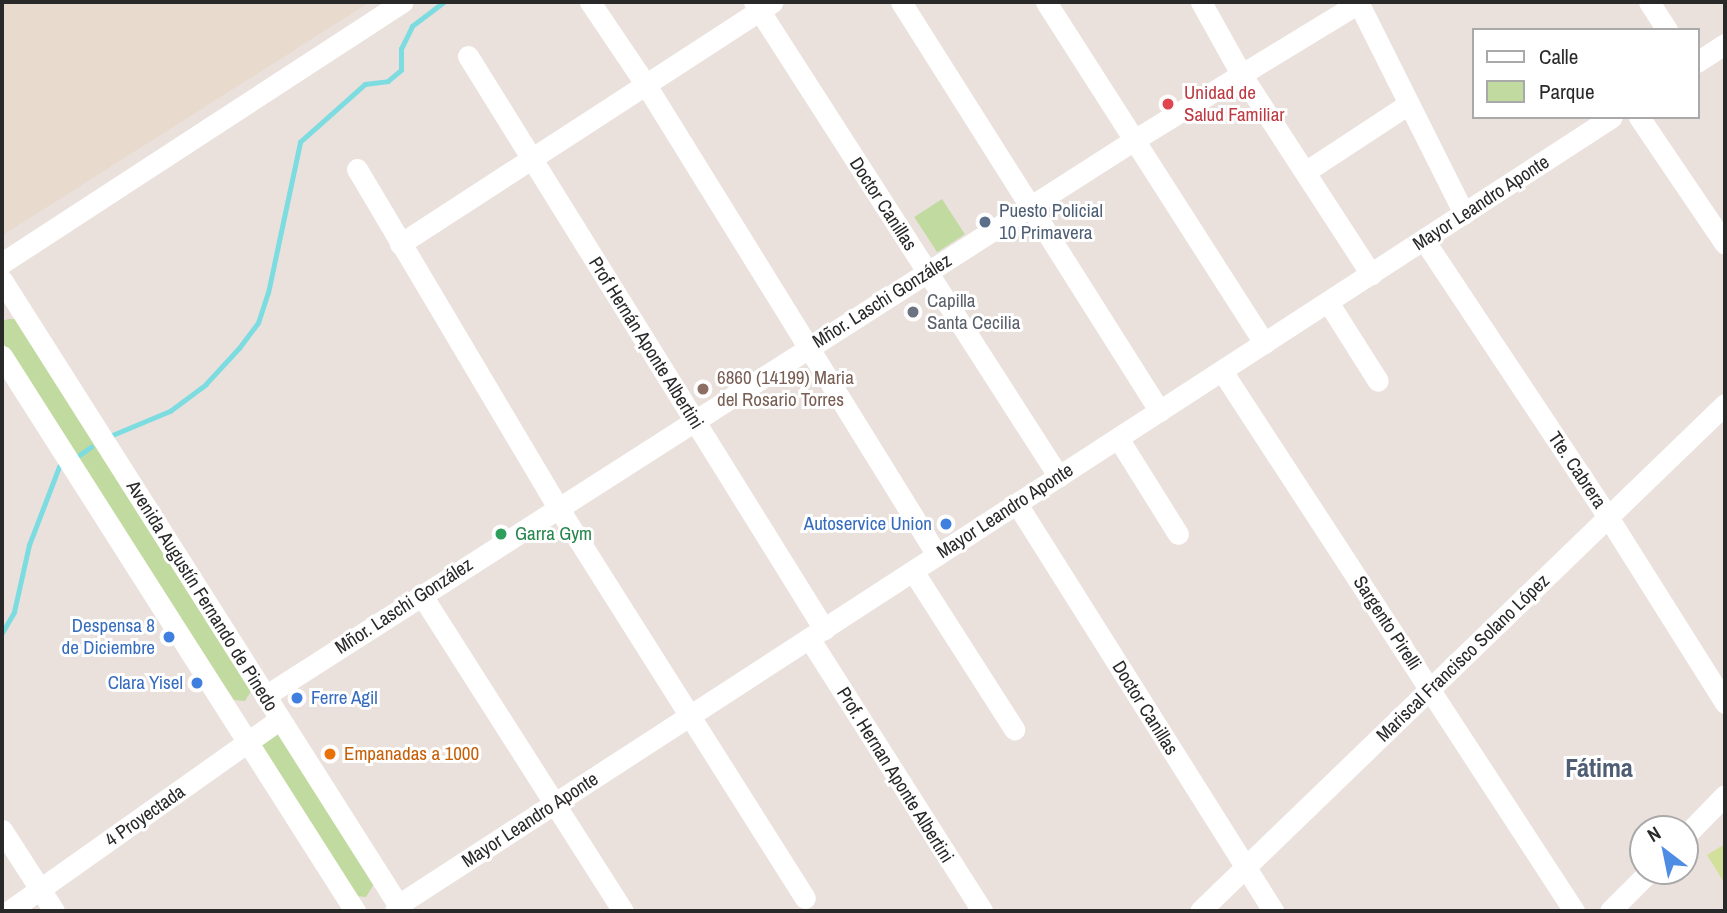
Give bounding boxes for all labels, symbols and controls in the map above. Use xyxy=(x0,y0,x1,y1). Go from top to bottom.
legend xyxy=(1472,28,1699,119)
text: Calle xyxy=(1539,42,1578,71)
text: Parque xyxy=(1539,77,1595,106)
place label: Unidad de Salud Familiar xyxy=(1184,82,1285,126)
marker: Unidad de Salud Familiar xyxy=(1158,94,1178,114)
street label: Mayor Leandro Aponte xyxy=(1408,150,1554,256)
street label: Doctor Canillas xyxy=(844,153,922,255)
place label: Puesto Policial 10 Primavera xyxy=(999,200,1103,244)
marker: Puesto Policial 10 Primavera xyxy=(977,214,993,230)
street label: Mñor. Laschi González xyxy=(808,249,956,353)
street label: Prof Hernán Aponte Albertini xyxy=(583,252,709,434)
place label: Capilla Santa Cecilia xyxy=(927,290,1021,334)
marker: Capilla Santa Cecilia xyxy=(905,304,921,320)
place label: 6860 (14199) Maria del Rosario Torres xyxy=(717,367,854,411)
marker: 6860 (14199) Maria del Rosario Torres xyxy=(695,381,711,397)
street label: Tte. Cabrera xyxy=(1543,427,1611,513)
street label: Mayor Leandro Aponte xyxy=(932,458,1078,564)
street label: Avenida Augustín Fernando de Pinedo xyxy=(121,476,283,716)
place label: Autoservice Union xyxy=(804,513,932,535)
marker: Autoservice Union xyxy=(938,516,954,532)
place label: Garra Gym xyxy=(515,523,592,545)
marker: Garra Gym xyxy=(493,526,509,542)
street label: Mñor. Laschi González xyxy=(331,553,477,659)
street label: Mariscal Francisco Solano López xyxy=(1372,569,1554,747)
street label: Sargento Pirelli xyxy=(1348,572,1426,674)
place label: Despensa 8 de Diciembre xyxy=(61,615,155,659)
marker: Despensa 8 de Diciembre xyxy=(161,629,177,645)
street label: Doctor Canillas xyxy=(1107,657,1183,759)
place label: Clara Yisel xyxy=(107,672,183,694)
marker: Clara Yisel xyxy=(189,675,205,691)
street label: Prof. Hernan Aponte Albertini xyxy=(831,682,959,868)
place label: Ferre Agil xyxy=(311,687,379,709)
marker: Ferre Agil xyxy=(289,690,305,706)
place label: Empanadas a 1000 xyxy=(344,743,479,765)
marker: Empanadas a 1000 xyxy=(322,746,338,762)
district label: Fátima xyxy=(1565,752,1633,784)
street label: Mayor Leandro Aponte xyxy=(457,767,603,873)
street label: 4 Proyectada xyxy=(101,780,189,852)
north arrow xyxy=(1629,815,1699,885)
text: N xyxy=(1642,820,1666,848)

